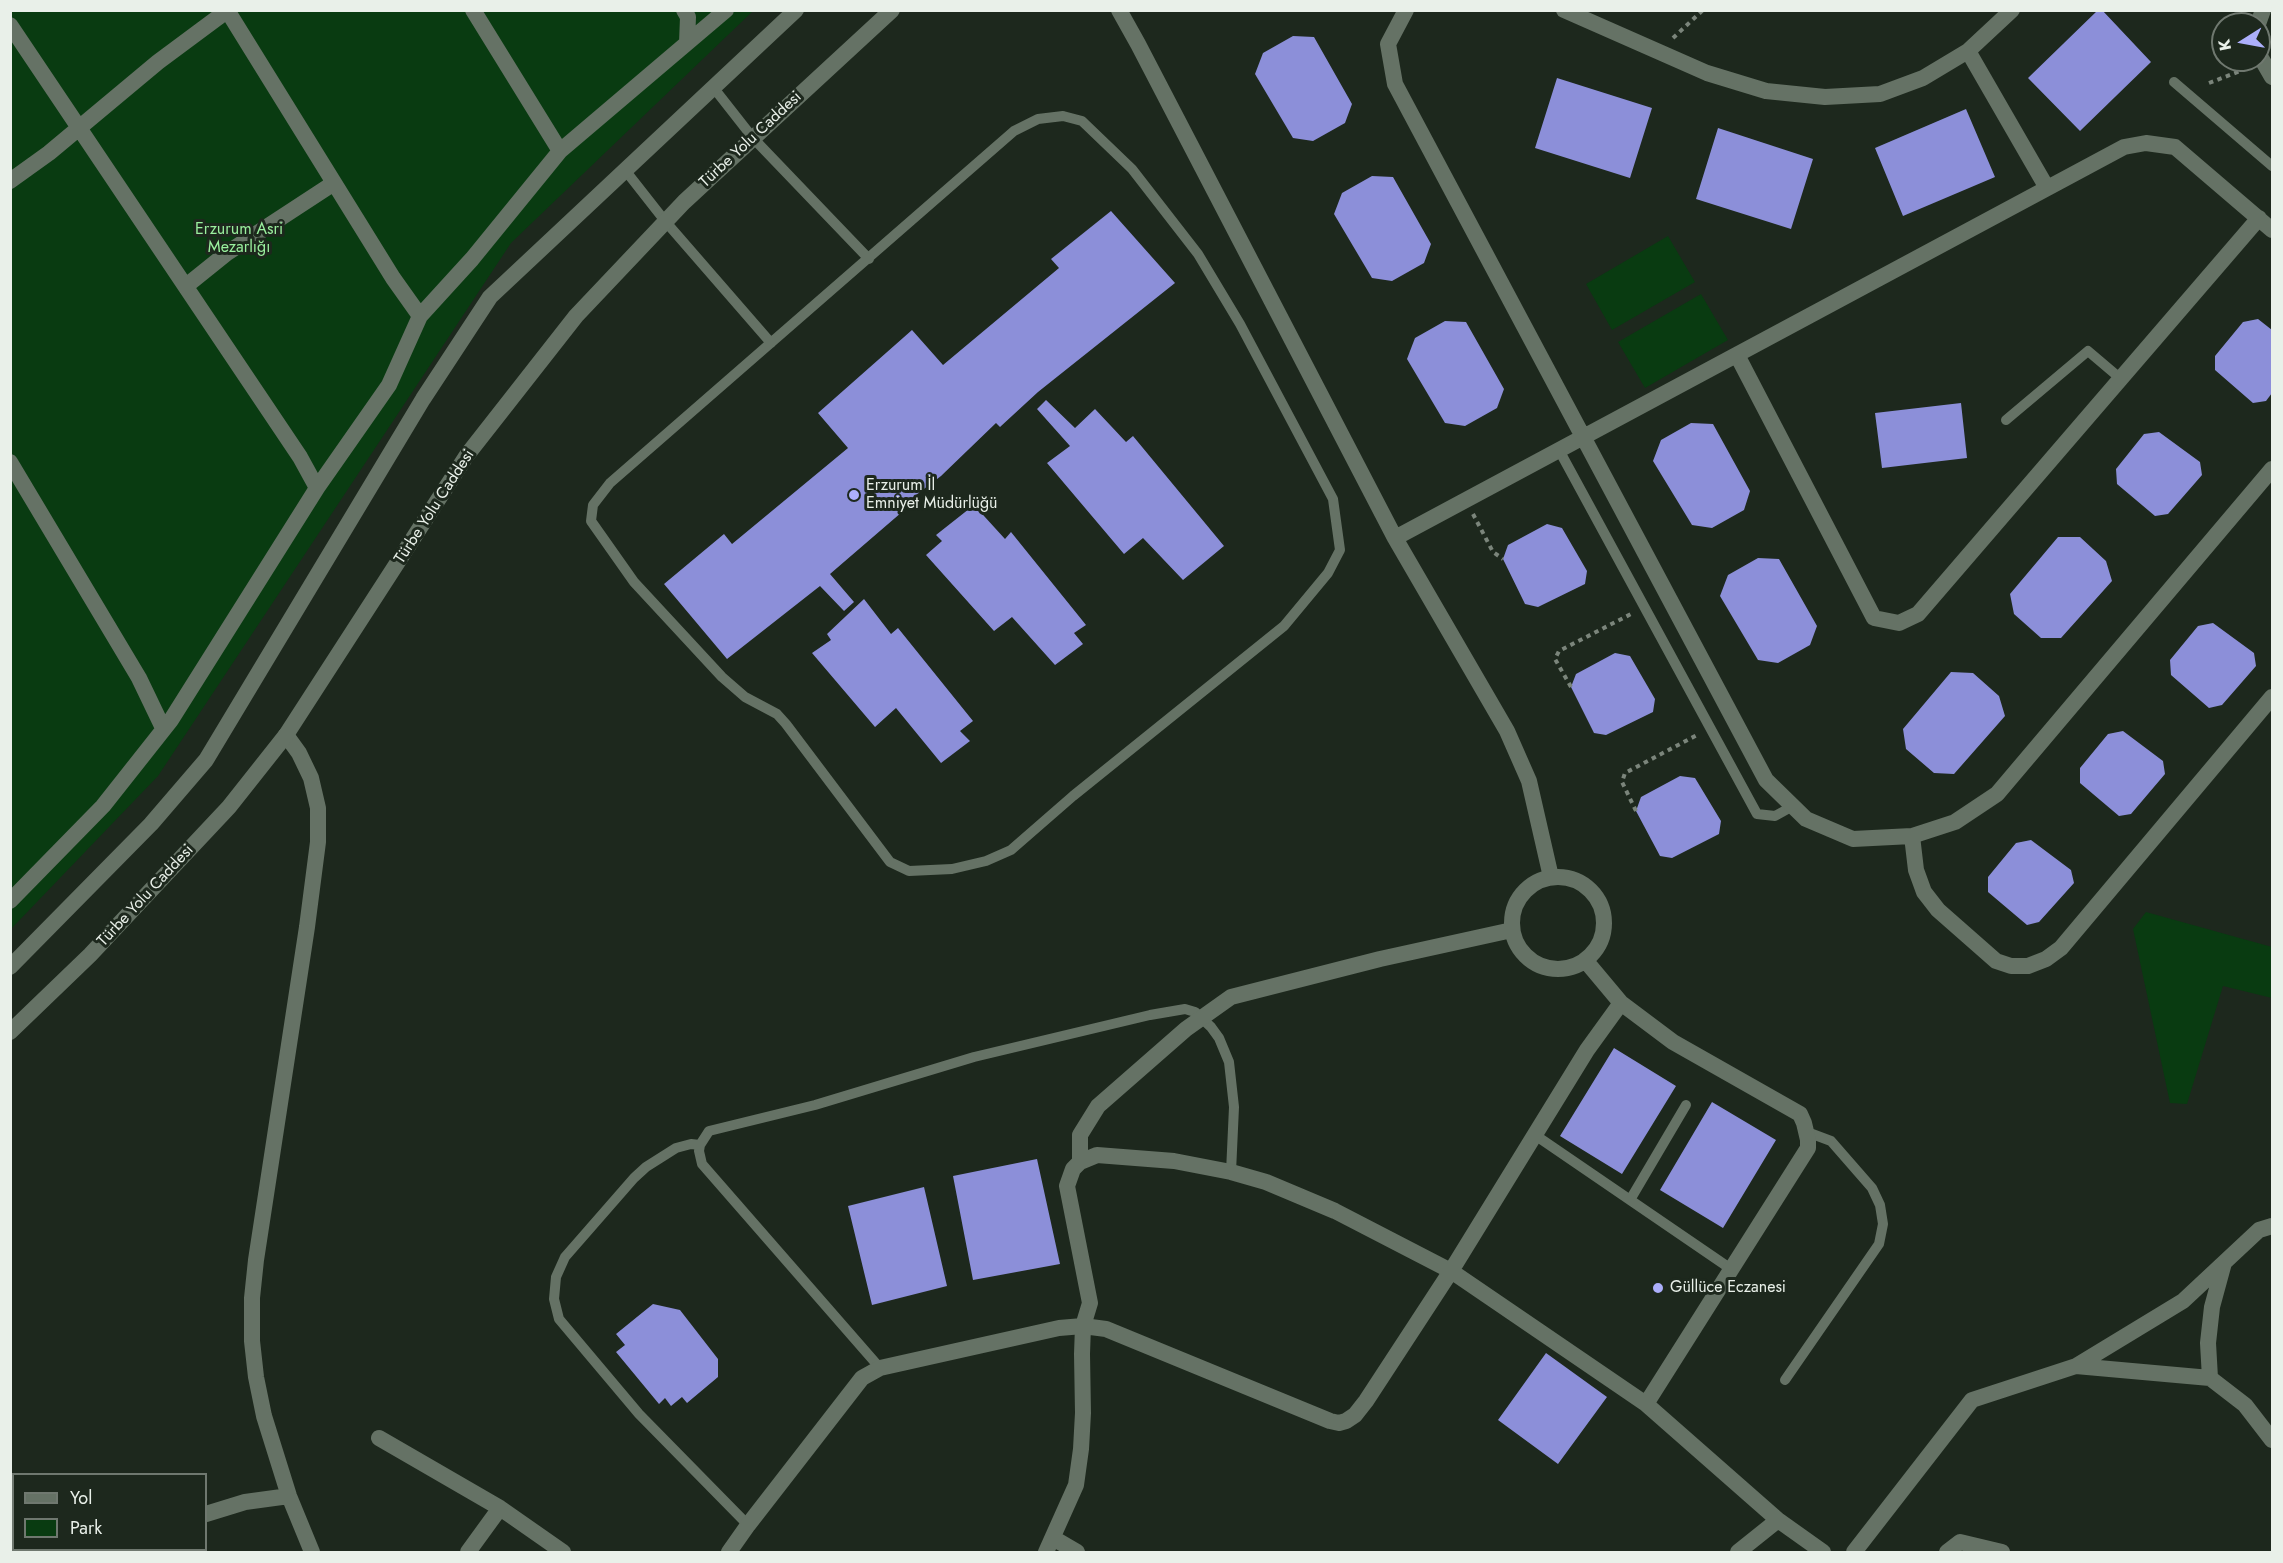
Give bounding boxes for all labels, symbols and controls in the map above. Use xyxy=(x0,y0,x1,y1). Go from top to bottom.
north arrow xyxy=(2211,12,2271,72)
text: K xyxy=(2212,37,2237,53)
street label: Türbe Yolu Caddesi xyxy=(696,88,806,192)
park label: Erzurum Asri Mezarlığı xyxy=(195,220,283,258)
street label: Türbe Yolu Caddesi xyxy=(391,446,479,568)
place label: Erzurum İl Emniyet Müdürlüğü xyxy=(866,476,997,514)
marker: Erzurum İl Emniyet Müdürlüğü xyxy=(847,488,861,502)
street label: Türbe Yolu Caddesi xyxy=(94,841,198,951)
place label: Güllüce Eczanesi xyxy=(1670,1278,1786,1298)
marker: Güllüce Eczanesi xyxy=(1651,1281,1665,1295)
legend xyxy=(12,1473,207,1551)
text: Yol xyxy=(70,1485,92,1511)
text: Park xyxy=(70,1515,102,1541)

